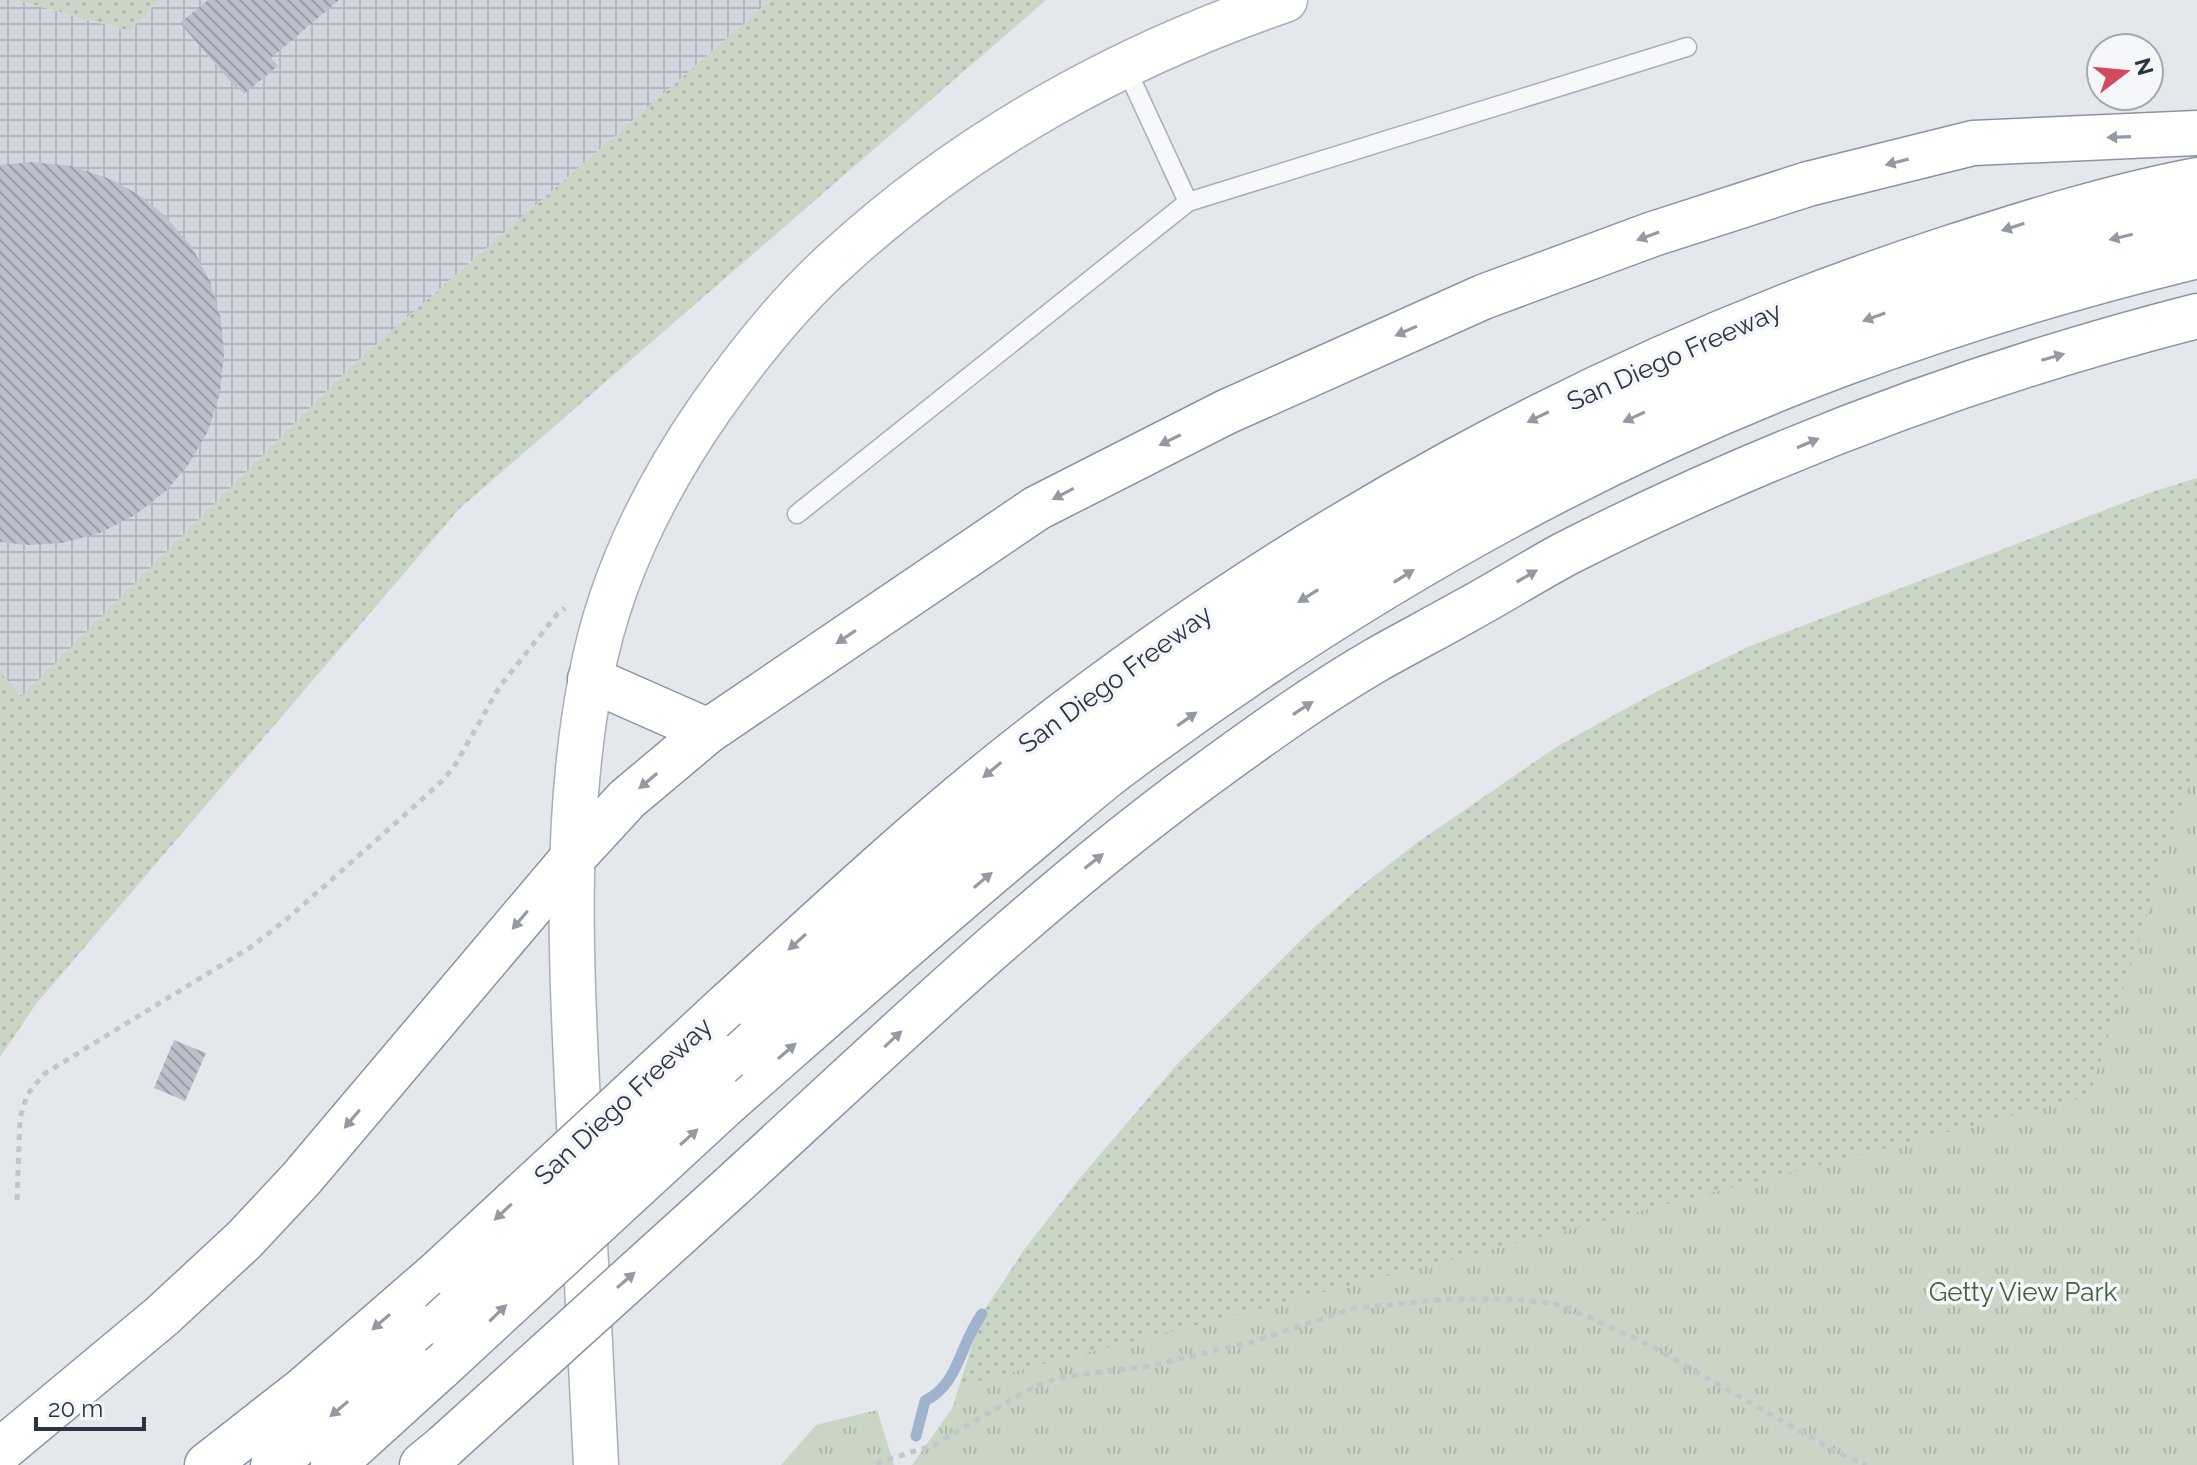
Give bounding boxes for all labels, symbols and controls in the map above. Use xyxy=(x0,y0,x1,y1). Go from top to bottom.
north arrow xyxy=(2085,32,2165,112)
text: N xyxy=(2129,55,2159,78)
one-way arrow xyxy=(2106,130,2131,143)
one-way arrow xyxy=(1884,156,1909,168)
one-way arrow xyxy=(2001,222,2025,234)
one-way arrow xyxy=(1636,231,1660,243)
one-way arrow xyxy=(2108,231,2133,244)
street label: San Diego Freeway xyxy=(1562,295,1786,417)
one-way arrow xyxy=(1862,311,1886,324)
one-way arrow xyxy=(1394,324,1418,338)
one-way arrow xyxy=(2040,350,2065,362)
one-way arrow xyxy=(1527,410,1550,424)
one-way arrow xyxy=(1622,410,1645,423)
one-way arrow xyxy=(1158,433,1181,446)
one-way arrow xyxy=(1796,437,1820,450)
one-way arrow xyxy=(1052,487,1074,501)
one-way arrow xyxy=(1516,569,1538,583)
one-way arrow xyxy=(1393,570,1415,584)
one-way arrow xyxy=(1298,589,1319,604)
street label: San Diego Freeway xyxy=(1013,599,1217,759)
one-way arrow xyxy=(835,630,857,644)
one-way arrow xyxy=(1293,700,1314,715)
one-way arrow xyxy=(1176,712,1197,727)
one-way arrow xyxy=(982,761,1002,779)
one-way arrow xyxy=(638,772,658,789)
one-way arrow xyxy=(1084,854,1104,870)
one-way arrow xyxy=(972,872,992,889)
one-way arrow xyxy=(512,910,529,930)
one-way arrow xyxy=(787,933,807,950)
street label: San Diego Freeway xyxy=(528,1011,718,1191)
one-way arrow xyxy=(883,1030,902,1048)
one-way arrow xyxy=(776,1043,796,1060)
one-way arrow xyxy=(344,1108,361,1128)
one-way arrow xyxy=(680,1129,699,1147)
one-way arrow xyxy=(494,1203,513,1221)
one-way arrow xyxy=(616,1272,636,1289)
park label: Getty View Park xyxy=(1929,1277,2118,1307)
one-way arrow xyxy=(488,1304,507,1322)
one-way arrow xyxy=(371,1313,391,1330)
scale bar xyxy=(36,1381,144,1431)
text: 20 m xyxy=(48,1394,103,1423)
one-way arrow xyxy=(329,1400,349,1417)

